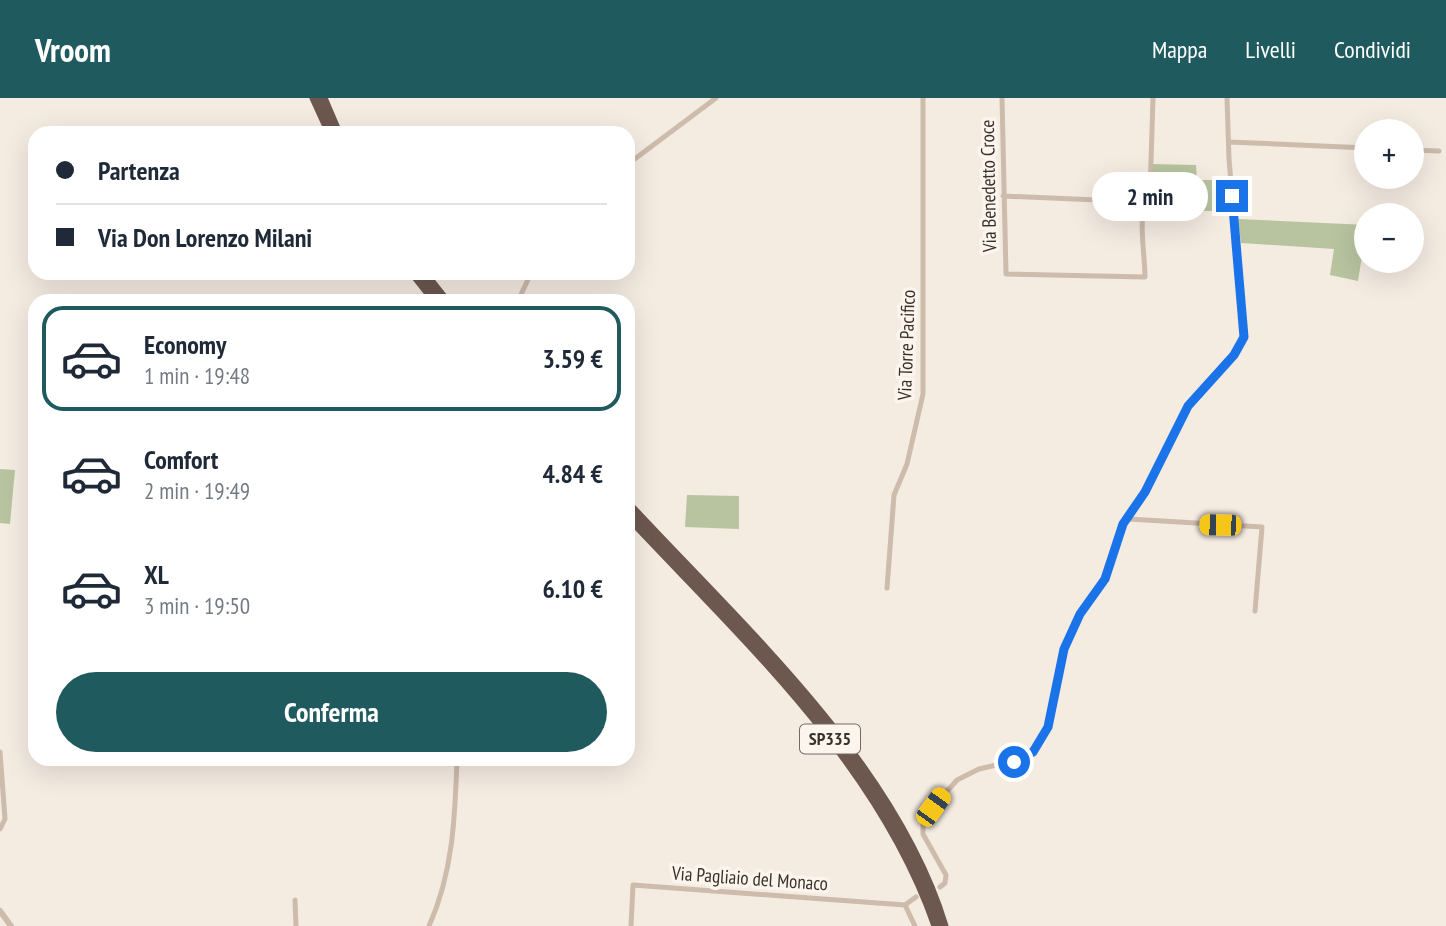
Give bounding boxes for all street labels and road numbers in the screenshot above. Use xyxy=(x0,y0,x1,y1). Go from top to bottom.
street label: Via Benedetto Croce xyxy=(975,120,1001,253)
street label: Via Torre Pacifico xyxy=(892,289,920,402)
road number: SP335 xyxy=(800,724,860,754)
street label: Via Pagliaio del Monaco xyxy=(670,861,829,895)

